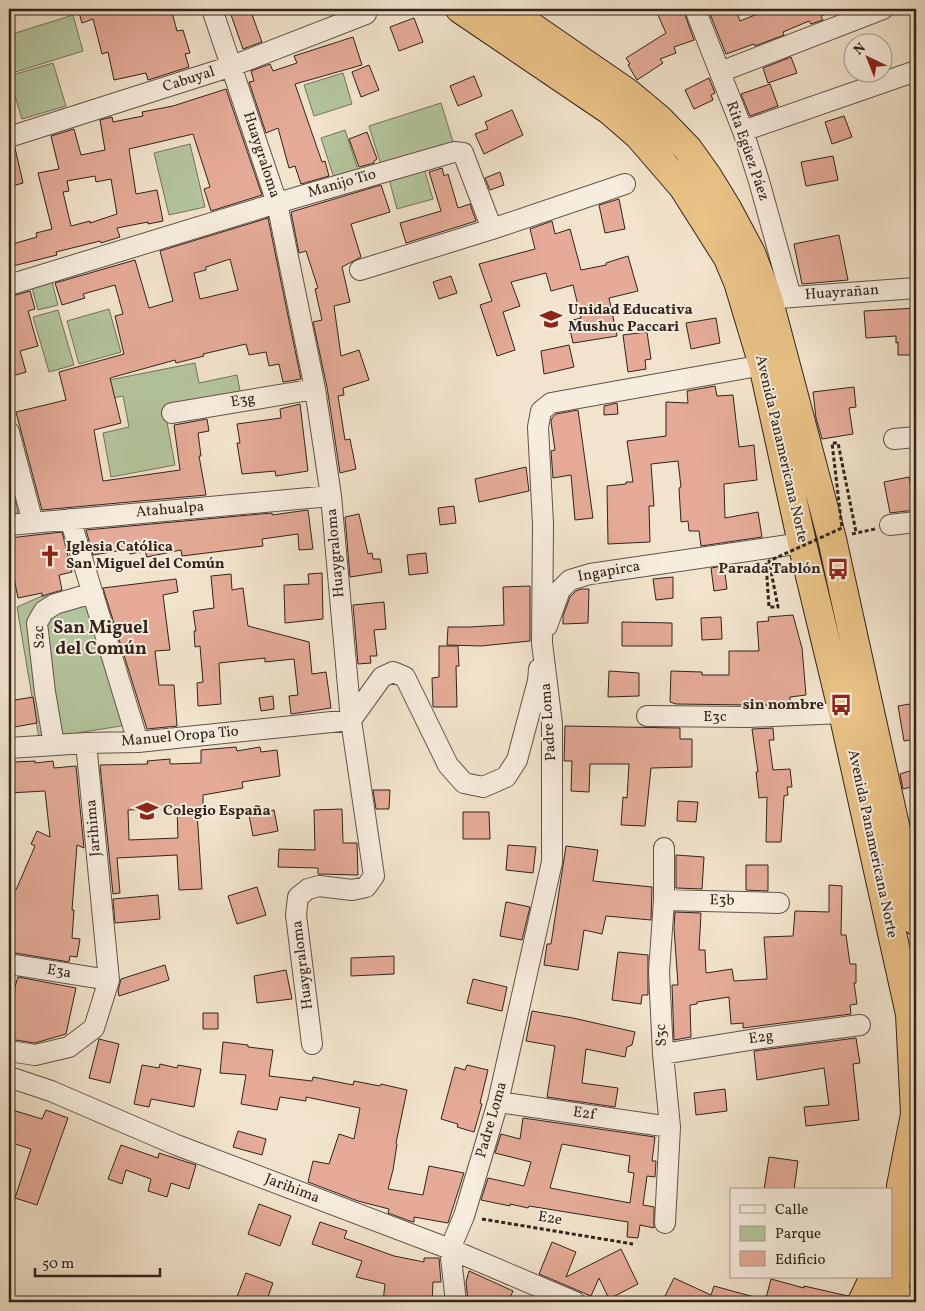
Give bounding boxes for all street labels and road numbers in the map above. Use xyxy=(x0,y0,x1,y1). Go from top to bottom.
street label: Cabuyal xyxy=(160,62,218,98)
street label: Rita Egüez Páez xyxy=(720,98,774,204)
street label: Huaygraloma xyxy=(237,109,285,201)
street label: Manijo Tio xyxy=(305,164,379,204)
street label: Huayrañan xyxy=(804,280,880,306)
street label: Avenida Panamericana Norte xyxy=(749,353,813,545)
street label: E3g xyxy=(229,388,257,413)
street label: Atahualpa xyxy=(135,497,205,523)
street label: Huaygraloma xyxy=(322,507,350,599)
street label: Ingapirca xyxy=(576,556,642,588)
street label: S2c xyxy=(29,625,51,649)
street label: Padre Loma xyxy=(536,682,562,762)
street label: E3c xyxy=(703,707,727,728)
street label: Manuel Oropa Tio xyxy=(120,721,240,753)
street label: Avenida Panamericana Norte xyxy=(842,748,902,940)
street label: Jarihima xyxy=(81,798,107,858)
street label: E3b xyxy=(709,890,735,912)
street label: Huaygraloma xyxy=(287,919,319,1011)
street label: E3a xyxy=(45,960,73,984)
street label: S3c xyxy=(651,1023,673,1047)
street label: E2g xyxy=(747,1026,775,1050)
street label: Padre Loma xyxy=(471,1080,513,1160)
street label: E2f xyxy=(572,1102,598,1126)
street label: Jarihima xyxy=(261,1169,323,1209)
street label: E2e xyxy=(536,1207,564,1231)

